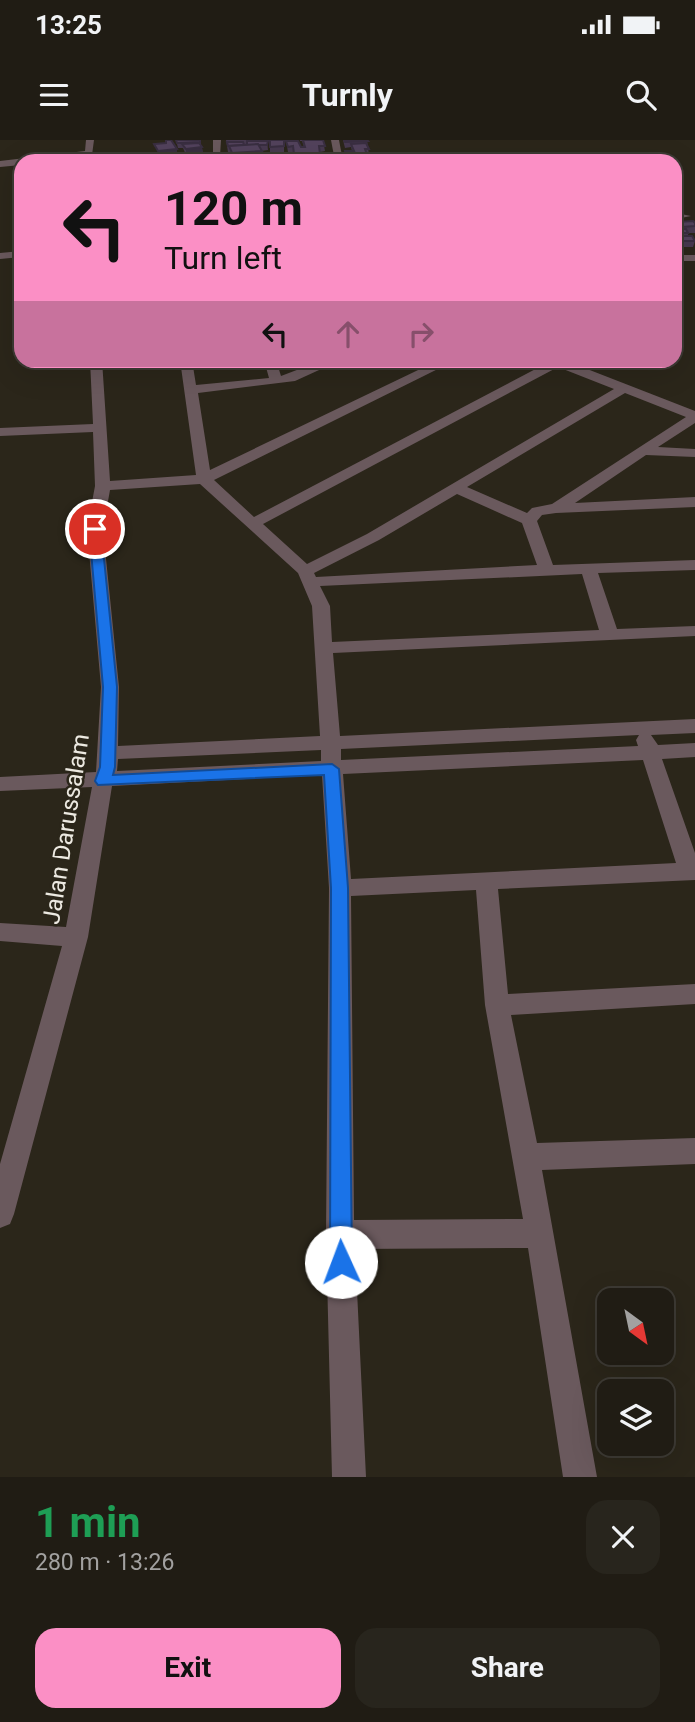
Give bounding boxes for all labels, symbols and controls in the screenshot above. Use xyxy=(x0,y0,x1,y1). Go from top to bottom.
text: 13:25 xyxy=(35,10,102,40)
icon: menu xyxy=(35,76,73,114)
text: Turnly xyxy=(302,76,393,114)
icon: search xyxy=(622,76,660,114)
text: 120 m xyxy=(164,180,303,237)
icon: left xyxy=(49,182,140,273)
text: Turn left xyxy=(164,239,282,277)
icon: left xyxy=(256,315,294,353)
icon: ahead xyxy=(329,315,367,353)
icon: right xyxy=(402,315,440,353)
pin xyxy=(65,499,125,559)
icon: arrive xyxy=(76,510,114,548)
street label: Jalan Darussalam xyxy=(37,732,95,926)
position arrow xyxy=(304,1225,378,1299)
north arrow xyxy=(597,1288,674,1365)
map controls xyxy=(597,1288,674,1456)
button: layers xyxy=(597,1379,674,1456)
text: 1 min xyxy=(35,1498,141,1547)
button: close xyxy=(586,1500,660,1574)
text: 280 m · 13:26 xyxy=(35,1549,174,1576)
button: Exit xyxy=(35,1628,341,1708)
button: Share xyxy=(355,1628,660,1708)

